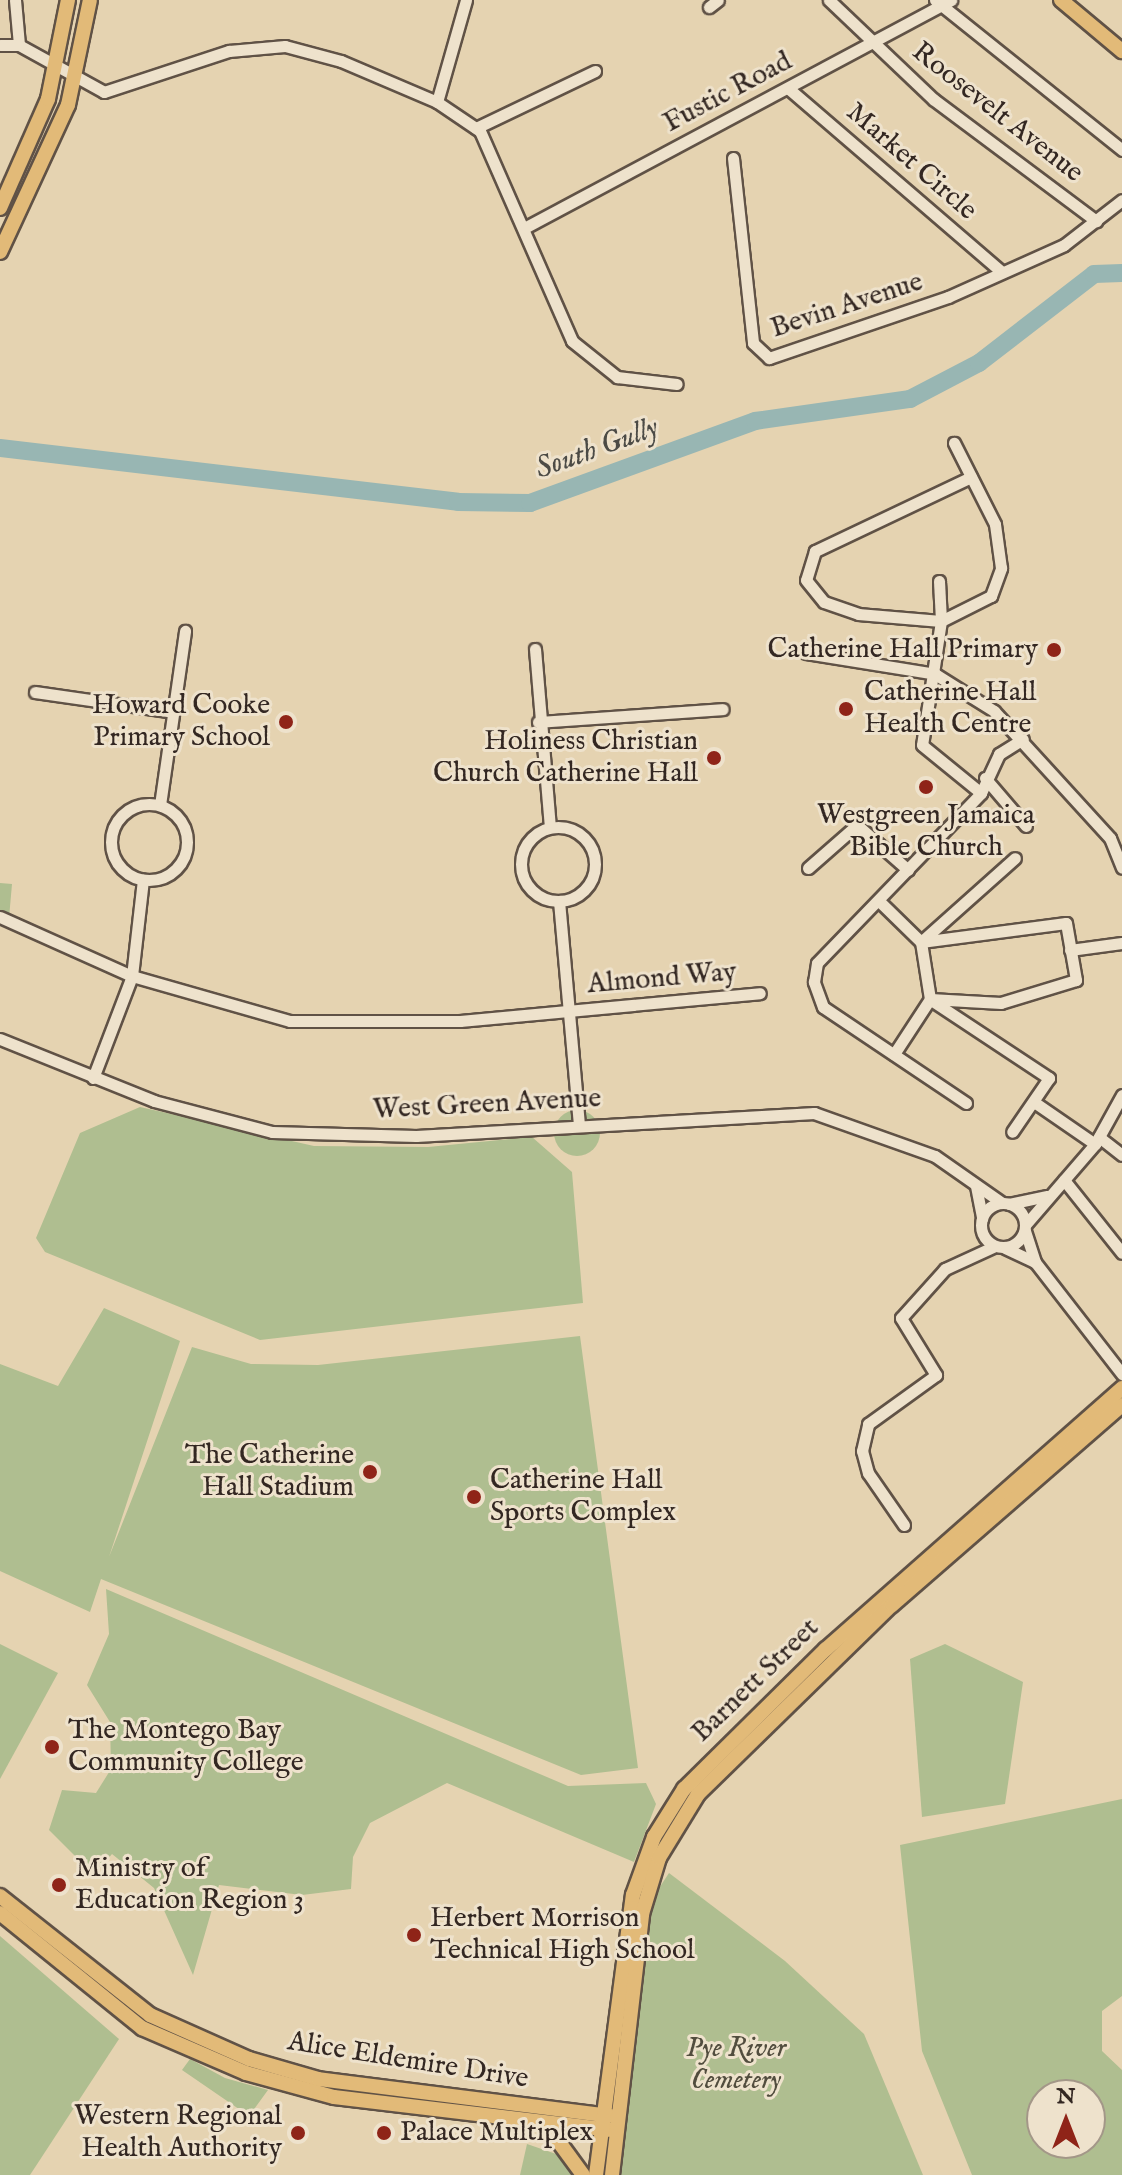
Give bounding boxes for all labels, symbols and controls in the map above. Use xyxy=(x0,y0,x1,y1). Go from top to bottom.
street label: Roosevelt Avenue xyxy=(905,36,1089,190)
street label: Fustic Road xyxy=(658,45,798,141)
street label: Market Circle xyxy=(839,96,983,228)
street label: Bevin Avenue xyxy=(767,266,927,346)
water label: South Gully xyxy=(531,410,663,488)
place label: Catherine Hall Primary xyxy=(768,633,1038,667)
marker: Catherine Hall Primary xyxy=(1045,641,1063,659)
place label: Catherine Hall Health Centre xyxy=(864,676,1037,742)
place label: Howard Cooke Primary School xyxy=(92,689,270,755)
marker: Catherine Hall Health Centre xyxy=(835,698,857,720)
marker: Howard Cooke Primary School xyxy=(277,713,295,731)
place label: Holiness Christian Church Catherine Hall xyxy=(433,725,698,791)
marker: Holiness Christian Church Catherine Hall xyxy=(705,749,723,767)
marker: Westgreen Jamaica Bible Church xyxy=(917,778,935,796)
place label: Westgreen Jamaica Bible Church xyxy=(817,799,1035,865)
street label: Almond Way xyxy=(586,956,738,1002)
street label: West Green Avenue xyxy=(372,1082,602,1128)
place label: The Catherine Hall Stadium xyxy=(185,1439,354,1505)
marker: The Catherine Hall Stadium xyxy=(361,1463,379,1481)
place label: Catherine Hall Sports Complex xyxy=(490,1464,676,1530)
marker: Catherine Hall Sports Complex xyxy=(465,1488,483,1506)
street label: Barnett Street xyxy=(685,1612,827,1750)
place label: The Montego Bay Community College xyxy=(68,1714,304,1780)
marker: The Montego Bay Community College xyxy=(43,1738,61,1756)
place label: Ministry of Education Region 3 xyxy=(75,1852,304,1918)
marker: Ministry of Education Region 3 xyxy=(50,1876,68,1894)
place label: Herbert Morrison Technical High School xyxy=(430,1902,695,1968)
marker: Herbert Morrison Technical High School xyxy=(405,1926,423,1944)
street label: Alice Eldemire Drive xyxy=(285,2025,531,2097)
park label: Pye River Cemetery xyxy=(686,2032,786,2098)
north arrow xyxy=(1026,2079,1106,2159)
text: N xyxy=(1056,2083,1076,2111)
place label: Western Regional Health Authority xyxy=(74,2100,282,2166)
place label: Palace Multiplex xyxy=(400,2116,593,2150)
marker: Western Regional Health Authority xyxy=(289,2124,307,2142)
marker: Palace Multiplex xyxy=(375,2124,393,2142)

